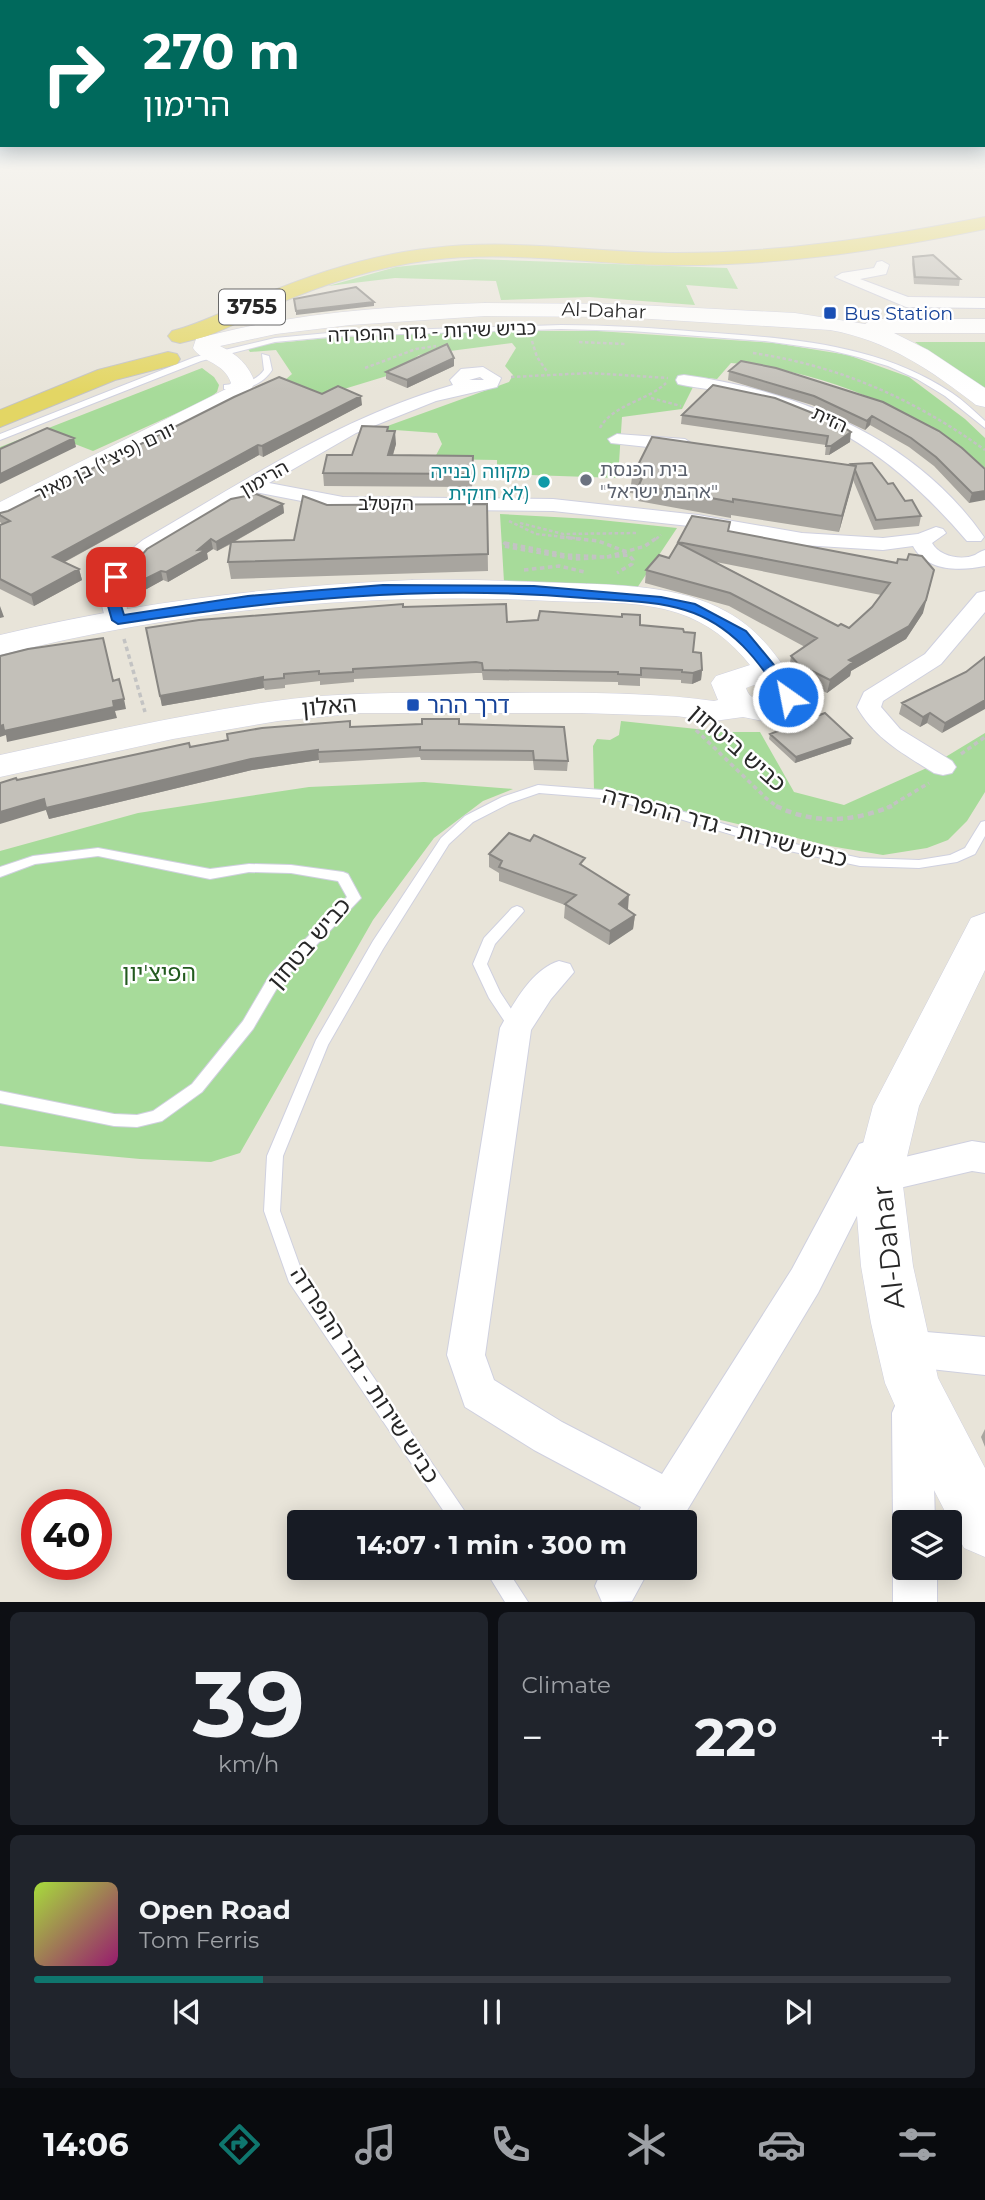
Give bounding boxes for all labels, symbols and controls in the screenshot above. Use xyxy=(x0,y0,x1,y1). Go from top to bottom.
text: 270 m xyxy=(143,22,300,81)
icon: right xyxy=(28,28,119,119)
text: הרימון xyxy=(143,85,230,124)
road number: 3755 xyxy=(219,290,285,324)
street label: Al-Dahar xyxy=(561,298,647,323)
place label: Bus Station xyxy=(844,302,953,325)
marker: Bus Station xyxy=(822,305,838,321)
street label: כביש שירות - גדר ההפרדה xyxy=(327,316,537,347)
street label: הזית xyxy=(808,401,851,438)
street label: יורם (פיצ'י) בן מאיר xyxy=(31,417,180,506)
street label: הרימון xyxy=(236,456,292,501)
place label: בית הכנסת "אהבת ישראל" xyxy=(600,458,718,503)
place label: מקווה (בנייה לא חוקית) xyxy=(430,460,530,505)
marker: בית הכנסת "אהבת ישראל" xyxy=(578,472,594,488)
marker: מקווה (בנייה לא חוקית) xyxy=(536,474,552,490)
street label: הקטלב xyxy=(358,492,414,515)
pin xyxy=(86,547,146,607)
icon: arrive xyxy=(97,558,135,596)
position arrow xyxy=(751,660,825,734)
street label: האלון xyxy=(300,690,358,722)
place label: דרך ההר xyxy=(427,691,510,719)
marker: דרך ההר xyxy=(405,697,421,713)
street label: כביש ביטחון xyxy=(684,699,792,797)
street label: כביש שירות - גדר ההפרדה xyxy=(599,781,851,873)
street label: כביש בטחון xyxy=(262,892,356,994)
park label: הפיצ'יון xyxy=(122,959,196,987)
street label: Al-Dahar xyxy=(865,1183,911,1311)
street label: כביש שירות - גדר ההפרדה xyxy=(284,1261,446,1489)
speed limit sign: 40 xyxy=(21,1489,112,1580)
map controls xyxy=(892,1510,962,1580)
button: layers xyxy=(892,1510,962,1580)
text: 14:07 · 1 min · 300 m xyxy=(357,1529,627,1561)
text: 39 xyxy=(193,1649,305,1760)
text: Climate xyxy=(522,1671,611,1699)
text: 22° xyxy=(695,1706,778,1769)
text: − xyxy=(522,1714,543,1761)
text: + xyxy=(929,1714,951,1761)
text: km/h xyxy=(218,1750,279,1778)
text: Open Road xyxy=(139,1894,291,1926)
text: Tom Ferris xyxy=(139,1926,259,1954)
icon: previous xyxy=(168,1993,206,2031)
icon: pause xyxy=(473,1993,511,2031)
icon: next xyxy=(779,1993,817,2031)
icon: directions xyxy=(215,2120,264,2169)
icon: music xyxy=(351,2120,400,2169)
icon: phone xyxy=(486,2120,535,2169)
icon: climate xyxy=(622,2120,671,2169)
icon: car xyxy=(757,2120,806,2169)
icon: filters xyxy=(893,2120,942,2169)
text: 14:06 xyxy=(43,2125,129,2164)

